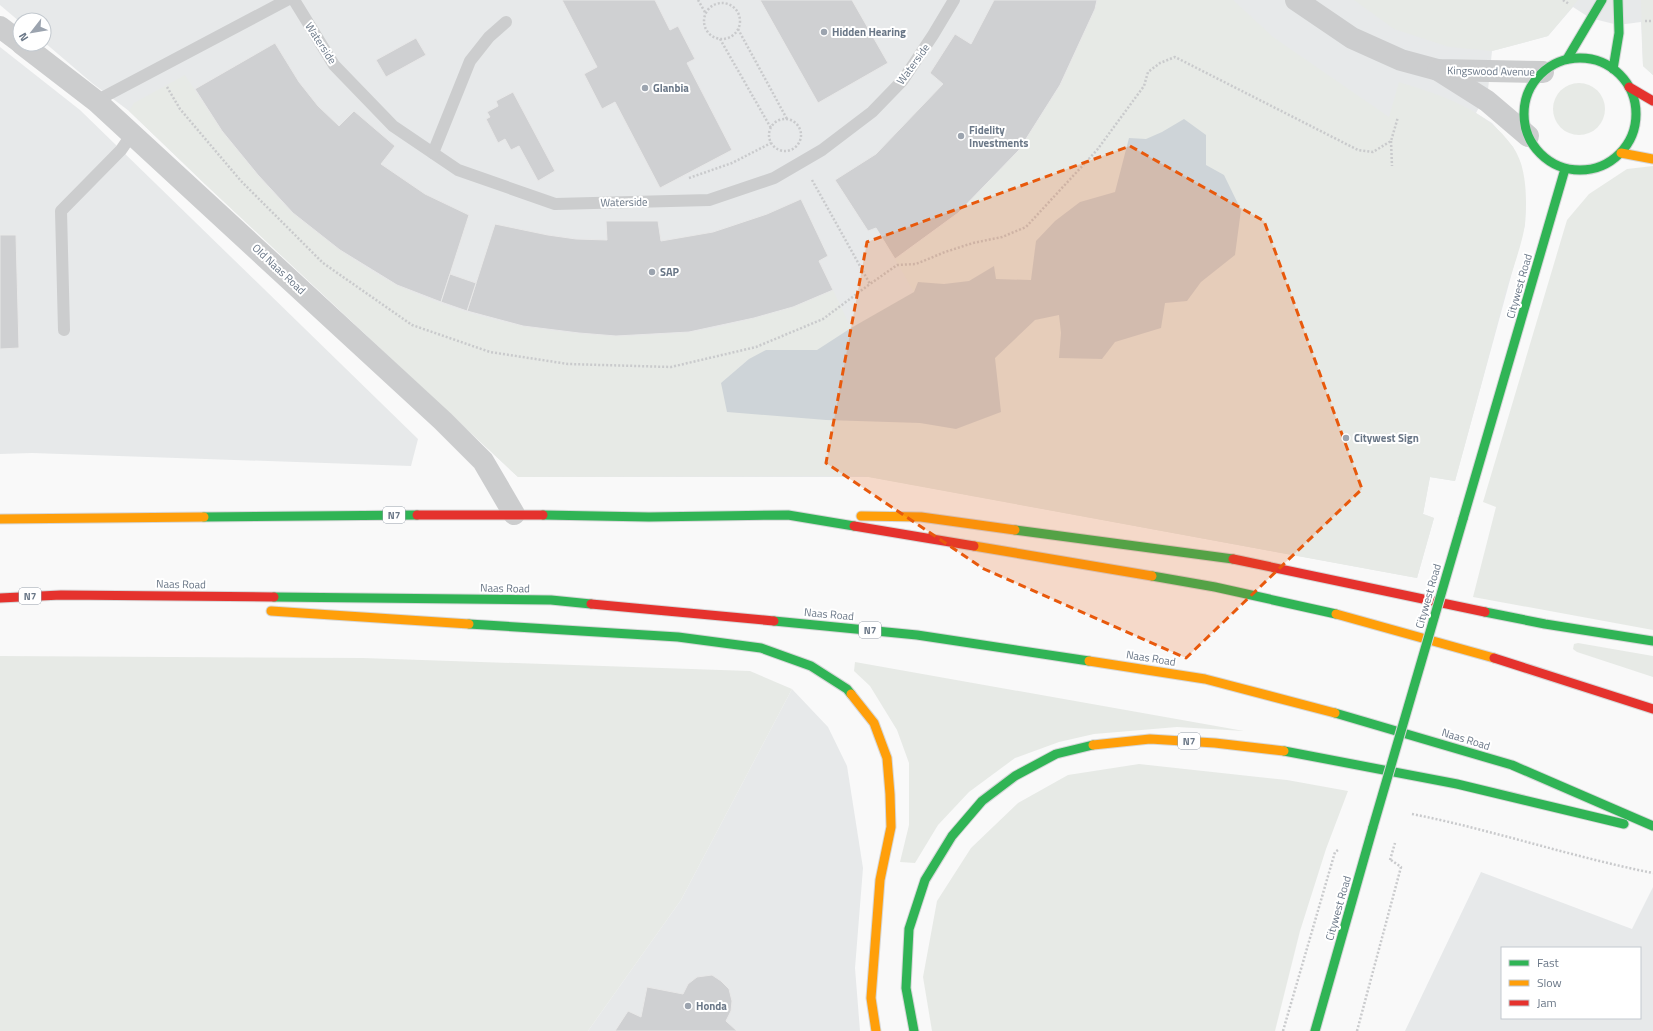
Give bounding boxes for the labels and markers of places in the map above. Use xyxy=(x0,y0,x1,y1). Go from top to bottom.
place label: Hidden Hearing xyxy=(832,24,906,40)
marker: Hidden Hearing xyxy=(819,27,829,37)
place label: Glanbia xyxy=(653,80,689,96)
marker: Glanbia xyxy=(640,83,650,93)
place label: Fidelity Investments xyxy=(969,122,1029,151)
marker: Fidelity Investments xyxy=(956,131,966,141)
place label: SAP xyxy=(660,264,680,280)
marker: SAP xyxy=(647,267,657,277)
place label: Citywest Sign xyxy=(1354,430,1419,446)
marker: Citywest Sign xyxy=(1341,433,1351,443)
place label: Honda xyxy=(696,998,727,1014)
marker: Honda xyxy=(683,1001,693,1011)

